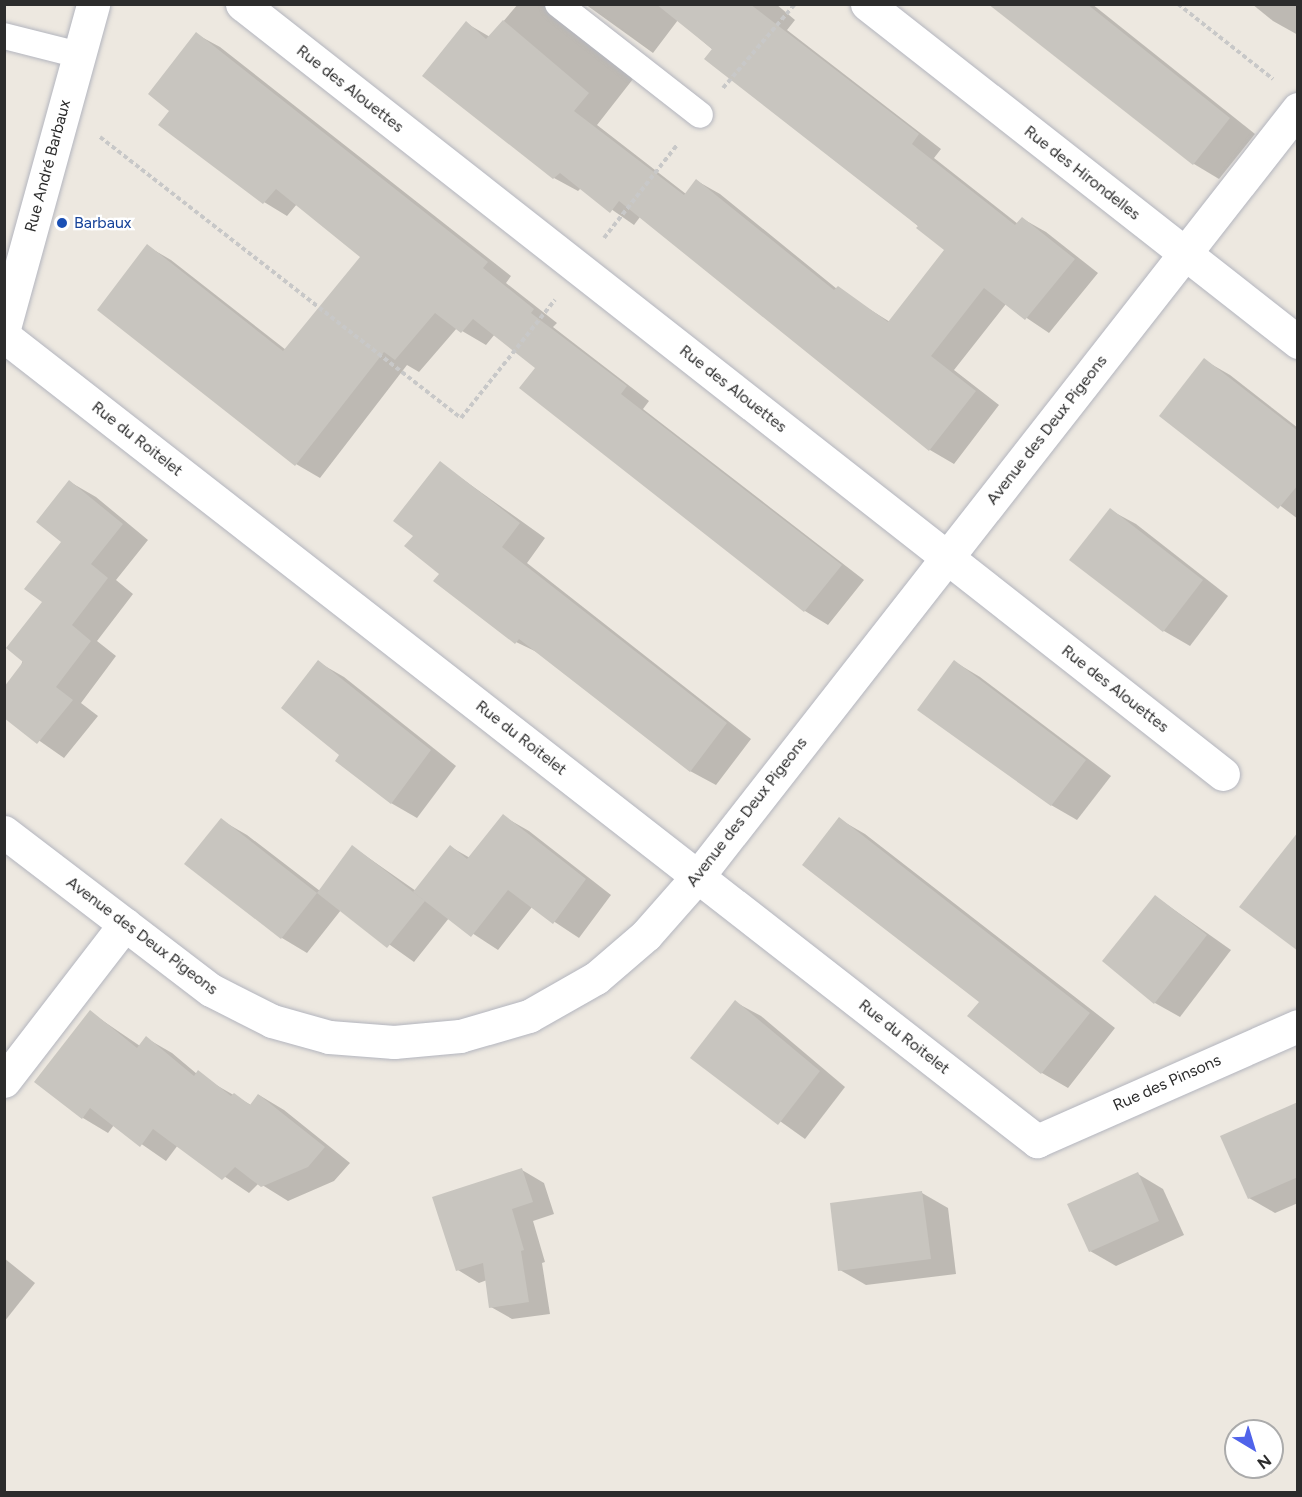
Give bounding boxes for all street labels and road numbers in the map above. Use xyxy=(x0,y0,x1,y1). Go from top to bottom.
street label: Rue des Alouettes xyxy=(293,41,407,137)
street label: Rue André Barbaux xyxy=(21,98,75,234)
street label: Rue des Hirondelles xyxy=(1020,122,1144,224)
street label: Rue des Alouettes xyxy=(676,341,790,437)
street label: Avenue des Deux Pigeons xyxy=(983,351,1111,509)
street label: Rue du Roitelet xyxy=(88,398,186,480)
street label: Rue des Alouettes xyxy=(1058,641,1172,737)
street label: Rue du Roitelet xyxy=(472,697,570,779)
street label: Avenue des Deux Pigeons xyxy=(683,733,811,891)
street label: Avenue des Deux Pigeons xyxy=(63,873,221,999)
street label: Rue du Roitelet xyxy=(855,996,953,1078)
street label: Rue des Pinsons xyxy=(1110,1051,1224,1115)

